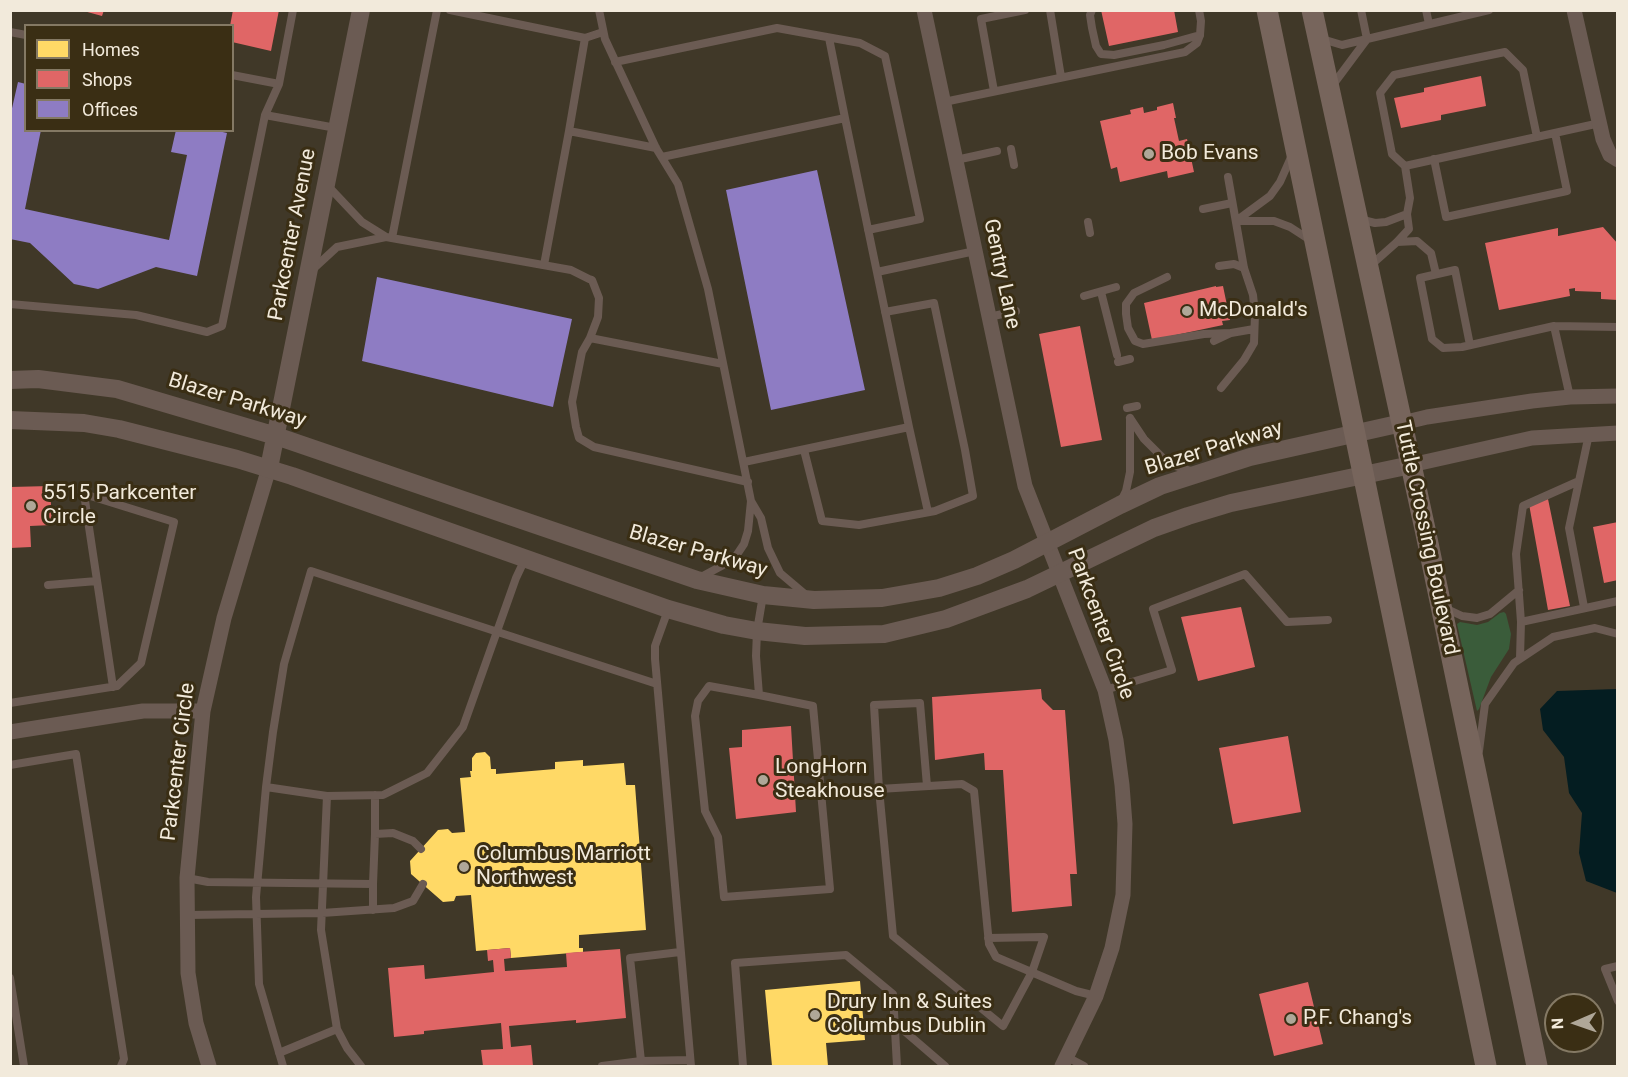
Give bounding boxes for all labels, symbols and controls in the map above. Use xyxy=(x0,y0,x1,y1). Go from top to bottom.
legend xyxy=(24,24,234,132)
text: Homes xyxy=(82,39,140,60)
text: Shops xyxy=(82,69,132,90)
text: Offices xyxy=(82,99,138,120)
place label: Bob Evans xyxy=(1161,141,1259,167)
street label: Parkcenter Avenue xyxy=(264,147,322,323)
marker: Bob Evans xyxy=(1142,147,1156,161)
street label: Gentry Lane xyxy=(977,217,1025,331)
place label: McDonald's xyxy=(1199,298,1308,324)
marker: McDonald's xyxy=(1180,304,1194,318)
street label: Blazer Parkway xyxy=(165,368,309,434)
street label: Blazer Parkway xyxy=(1142,416,1286,482)
street label: Tuttle Crossing Boulevard xyxy=(1389,418,1463,658)
place label: 5515 Parkcenter Circle xyxy=(43,481,196,531)
marker: 5515 Parkcenter Circle xyxy=(24,499,38,513)
street label: Blazer Parkway xyxy=(626,520,770,584)
street label: Parkcenter Circle xyxy=(1061,545,1139,703)
street label: Parkcenter Circle xyxy=(157,682,201,842)
place label: LongHorn Steakhouse xyxy=(775,755,885,805)
marker: LongHorn Steakhouse xyxy=(756,773,770,787)
place label: Columbus Marriott Northwest xyxy=(476,842,651,892)
marker: Columbus Marriott Northwest xyxy=(457,860,471,874)
place label: Drury Inn & Suites Columbus Dublin xyxy=(827,990,992,1040)
north arrow xyxy=(1544,993,1604,1053)
place label: P.F. Chang's xyxy=(1303,1006,1412,1032)
marker: Drury Inn & Suites Columbus Dublin xyxy=(808,1008,822,1022)
marker: P.F. Chang's xyxy=(1284,1012,1298,1026)
text: N xyxy=(1548,1018,1567,1030)

